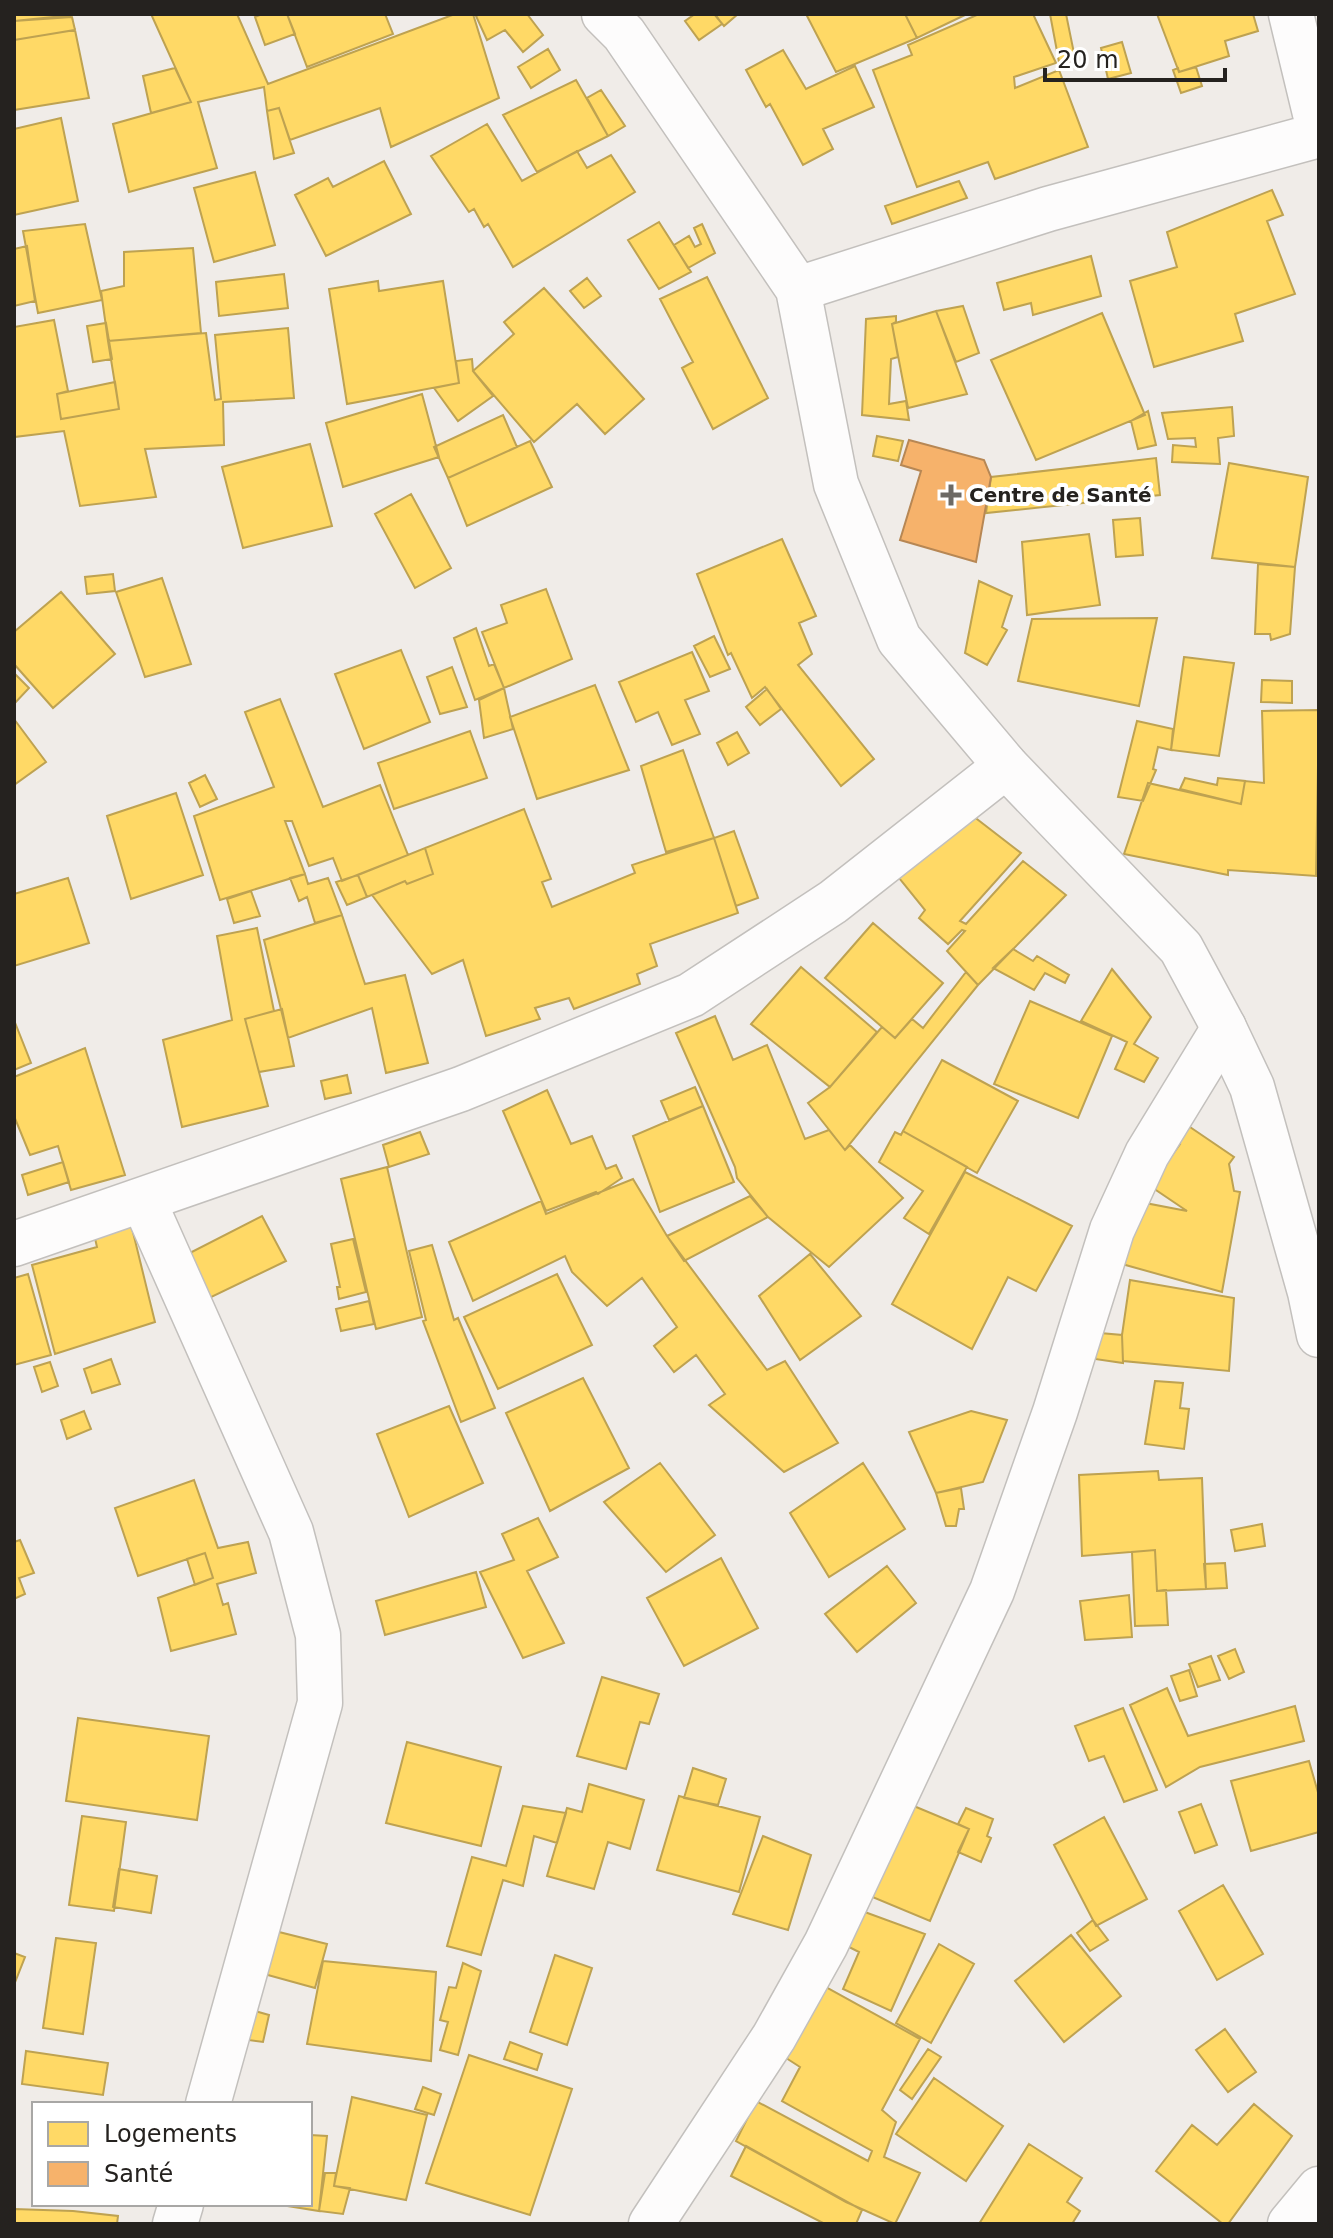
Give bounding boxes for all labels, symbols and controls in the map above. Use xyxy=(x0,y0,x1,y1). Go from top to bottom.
scale bar xyxy=(1045,32,1225,82)
text: 20 m xyxy=(1057,46,1119,74)
place label: Centre de Santé xyxy=(969,483,1152,507)
marker: Centre de Santé xyxy=(940,484,962,506)
legend xyxy=(32,2102,312,2206)
text: Logements xyxy=(104,2120,237,2148)
text: Santé xyxy=(104,2160,173,2188)

